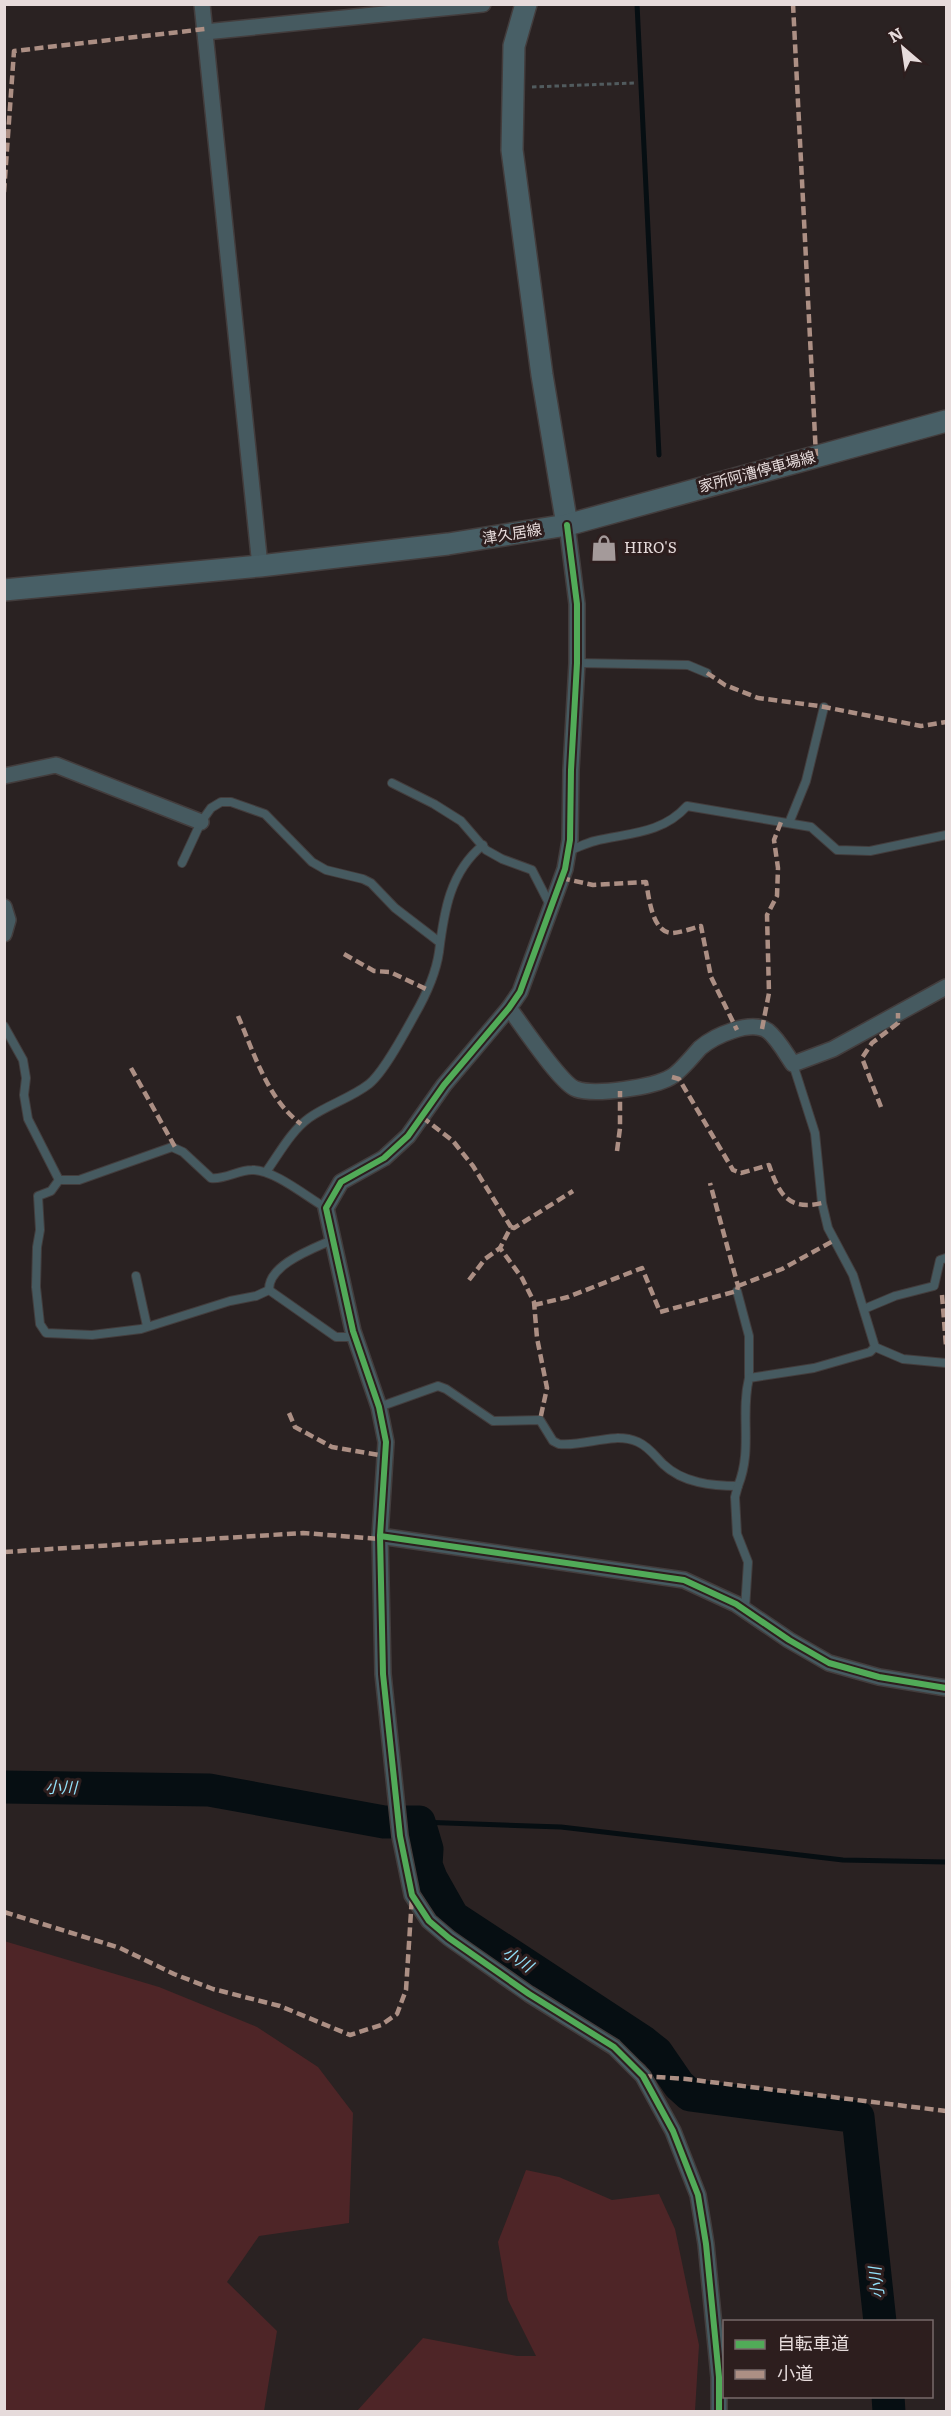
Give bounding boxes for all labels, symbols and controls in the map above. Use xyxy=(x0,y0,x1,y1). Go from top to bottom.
north arrow xyxy=(873,18,933,78)
text: N xyxy=(884,20,907,48)
street label: 家所阿漕停車場線 xyxy=(696,444,818,497)
street label: 津久居線 xyxy=(480,516,543,549)
shop icon: HIRO'S xyxy=(589,533,619,563)
place label: HIRO'S xyxy=(624,535,677,558)
water label: 小川 xyxy=(45,1774,79,1798)
water label: 小川 xyxy=(499,1939,540,1978)
water label: 小川 xyxy=(861,2264,889,2300)
legend xyxy=(723,2320,933,2398)
text: 自転車道 xyxy=(777,2329,849,2356)
text: 小道 xyxy=(777,2359,813,2386)

